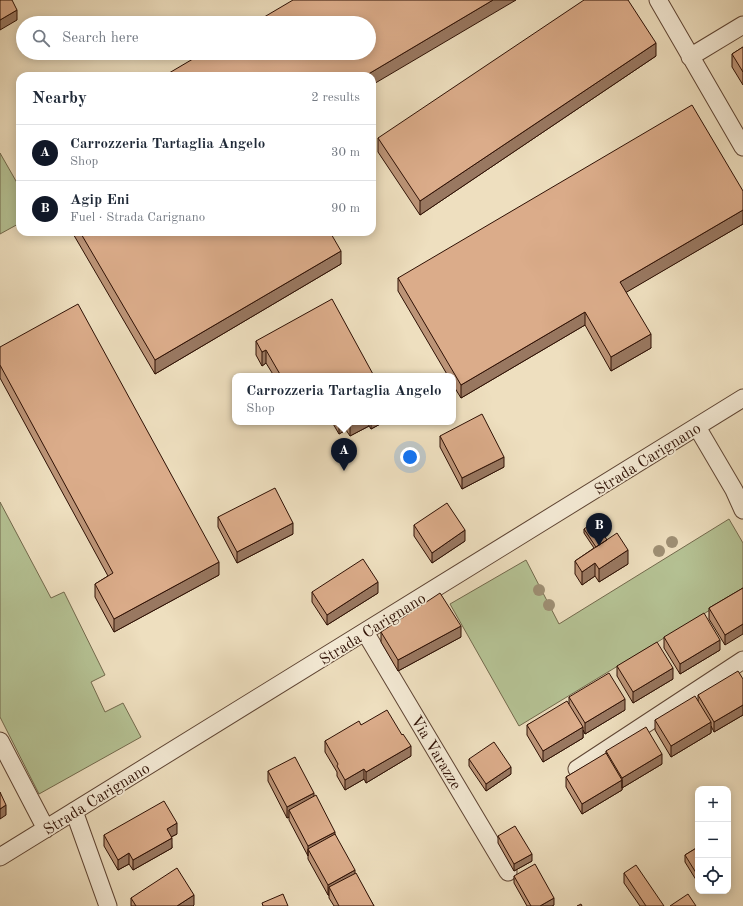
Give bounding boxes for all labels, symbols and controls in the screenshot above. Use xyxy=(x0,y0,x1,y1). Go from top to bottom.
search box xyxy=(16,16,376,60)
icon: search xyxy=(30,27,52,49)
text: Search here xyxy=(62,31,139,46)
text: Nearby xyxy=(32,90,87,107)
text: 2 results xyxy=(311,91,360,104)
text: Carrozzeria Tartaglia Angelo xyxy=(70,137,265,152)
text: A xyxy=(40,146,50,159)
text: 30 m xyxy=(331,146,360,159)
text: Shop xyxy=(70,155,98,168)
text: Agip Eni xyxy=(70,193,130,208)
text: B xyxy=(40,202,50,215)
text: 90 m xyxy=(331,202,360,215)
text: Fuel · Strada Carignano xyxy=(70,211,205,224)
popup xyxy=(232,373,456,425)
text: Carrozzeria Tartaglia Angelo xyxy=(246,384,442,399)
text: Shop xyxy=(246,402,275,415)
street label: Strada Carignano xyxy=(592,421,704,499)
pin: A xyxy=(331,438,357,471)
your location xyxy=(400,447,420,467)
pin: B xyxy=(586,513,612,546)
street label: Strada Carignano xyxy=(317,591,429,669)
street label: Via Varazze xyxy=(407,713,464,793)
street label: Strada Carignano xyxy=(41,761,153,839)
map controls xyxy=(695,786,731,894)
button: + xyxy=(695,786,731,822)
button: − xyxy=(695,822,731,858)
button: locate xyxy=(695,858,731,894)

